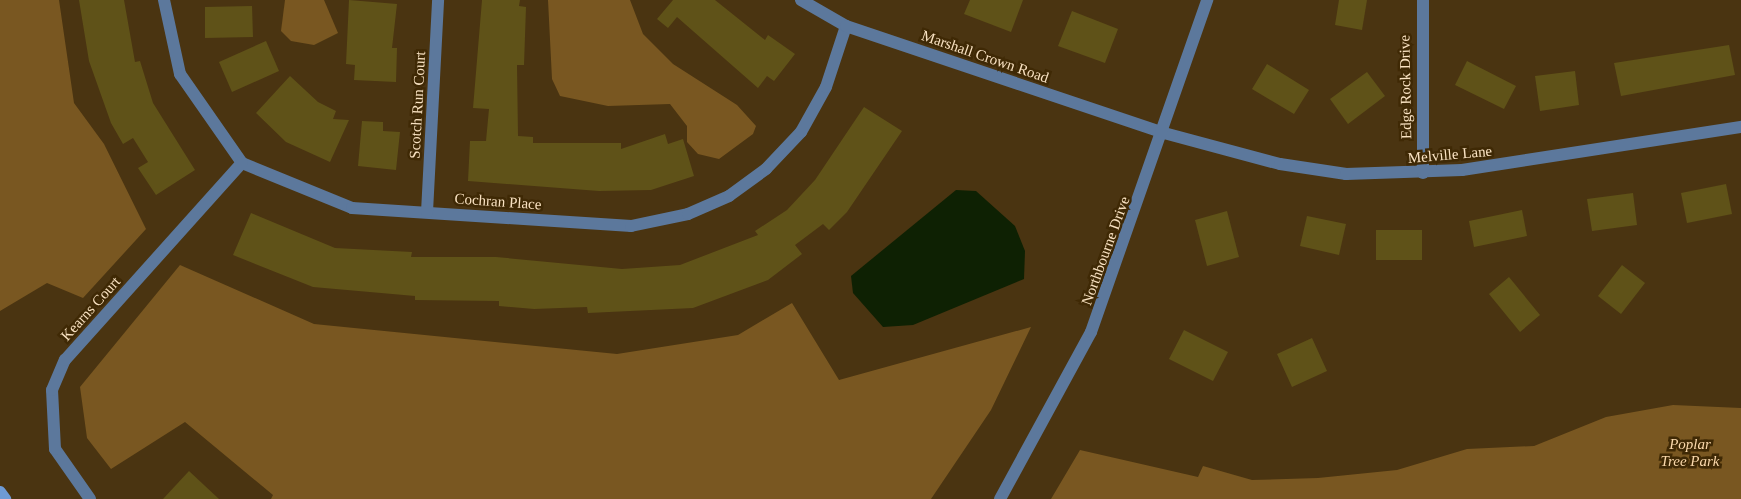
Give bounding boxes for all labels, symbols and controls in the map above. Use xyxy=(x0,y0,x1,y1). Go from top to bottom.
street label: Marshall Crown Road xyxy=(919,27,1051,87)
street label: Edge Rock Drive xyxy=(1396,35,1416,139)
street label: Scotch Run Court xyxy=(406,51,430,159)
street label: Melville Lane xyxy=(1407,142,1493,168)
street label: Cochran Place xyxy=(454,190,542,214)
street label: Northbourne Drive xyxy=(1078,194,1134,308)
street label: Kearns Court xyxy=(57,273,125,345)
park label: Poplar Tree Park xyxy=(1660,435,1720,470)

